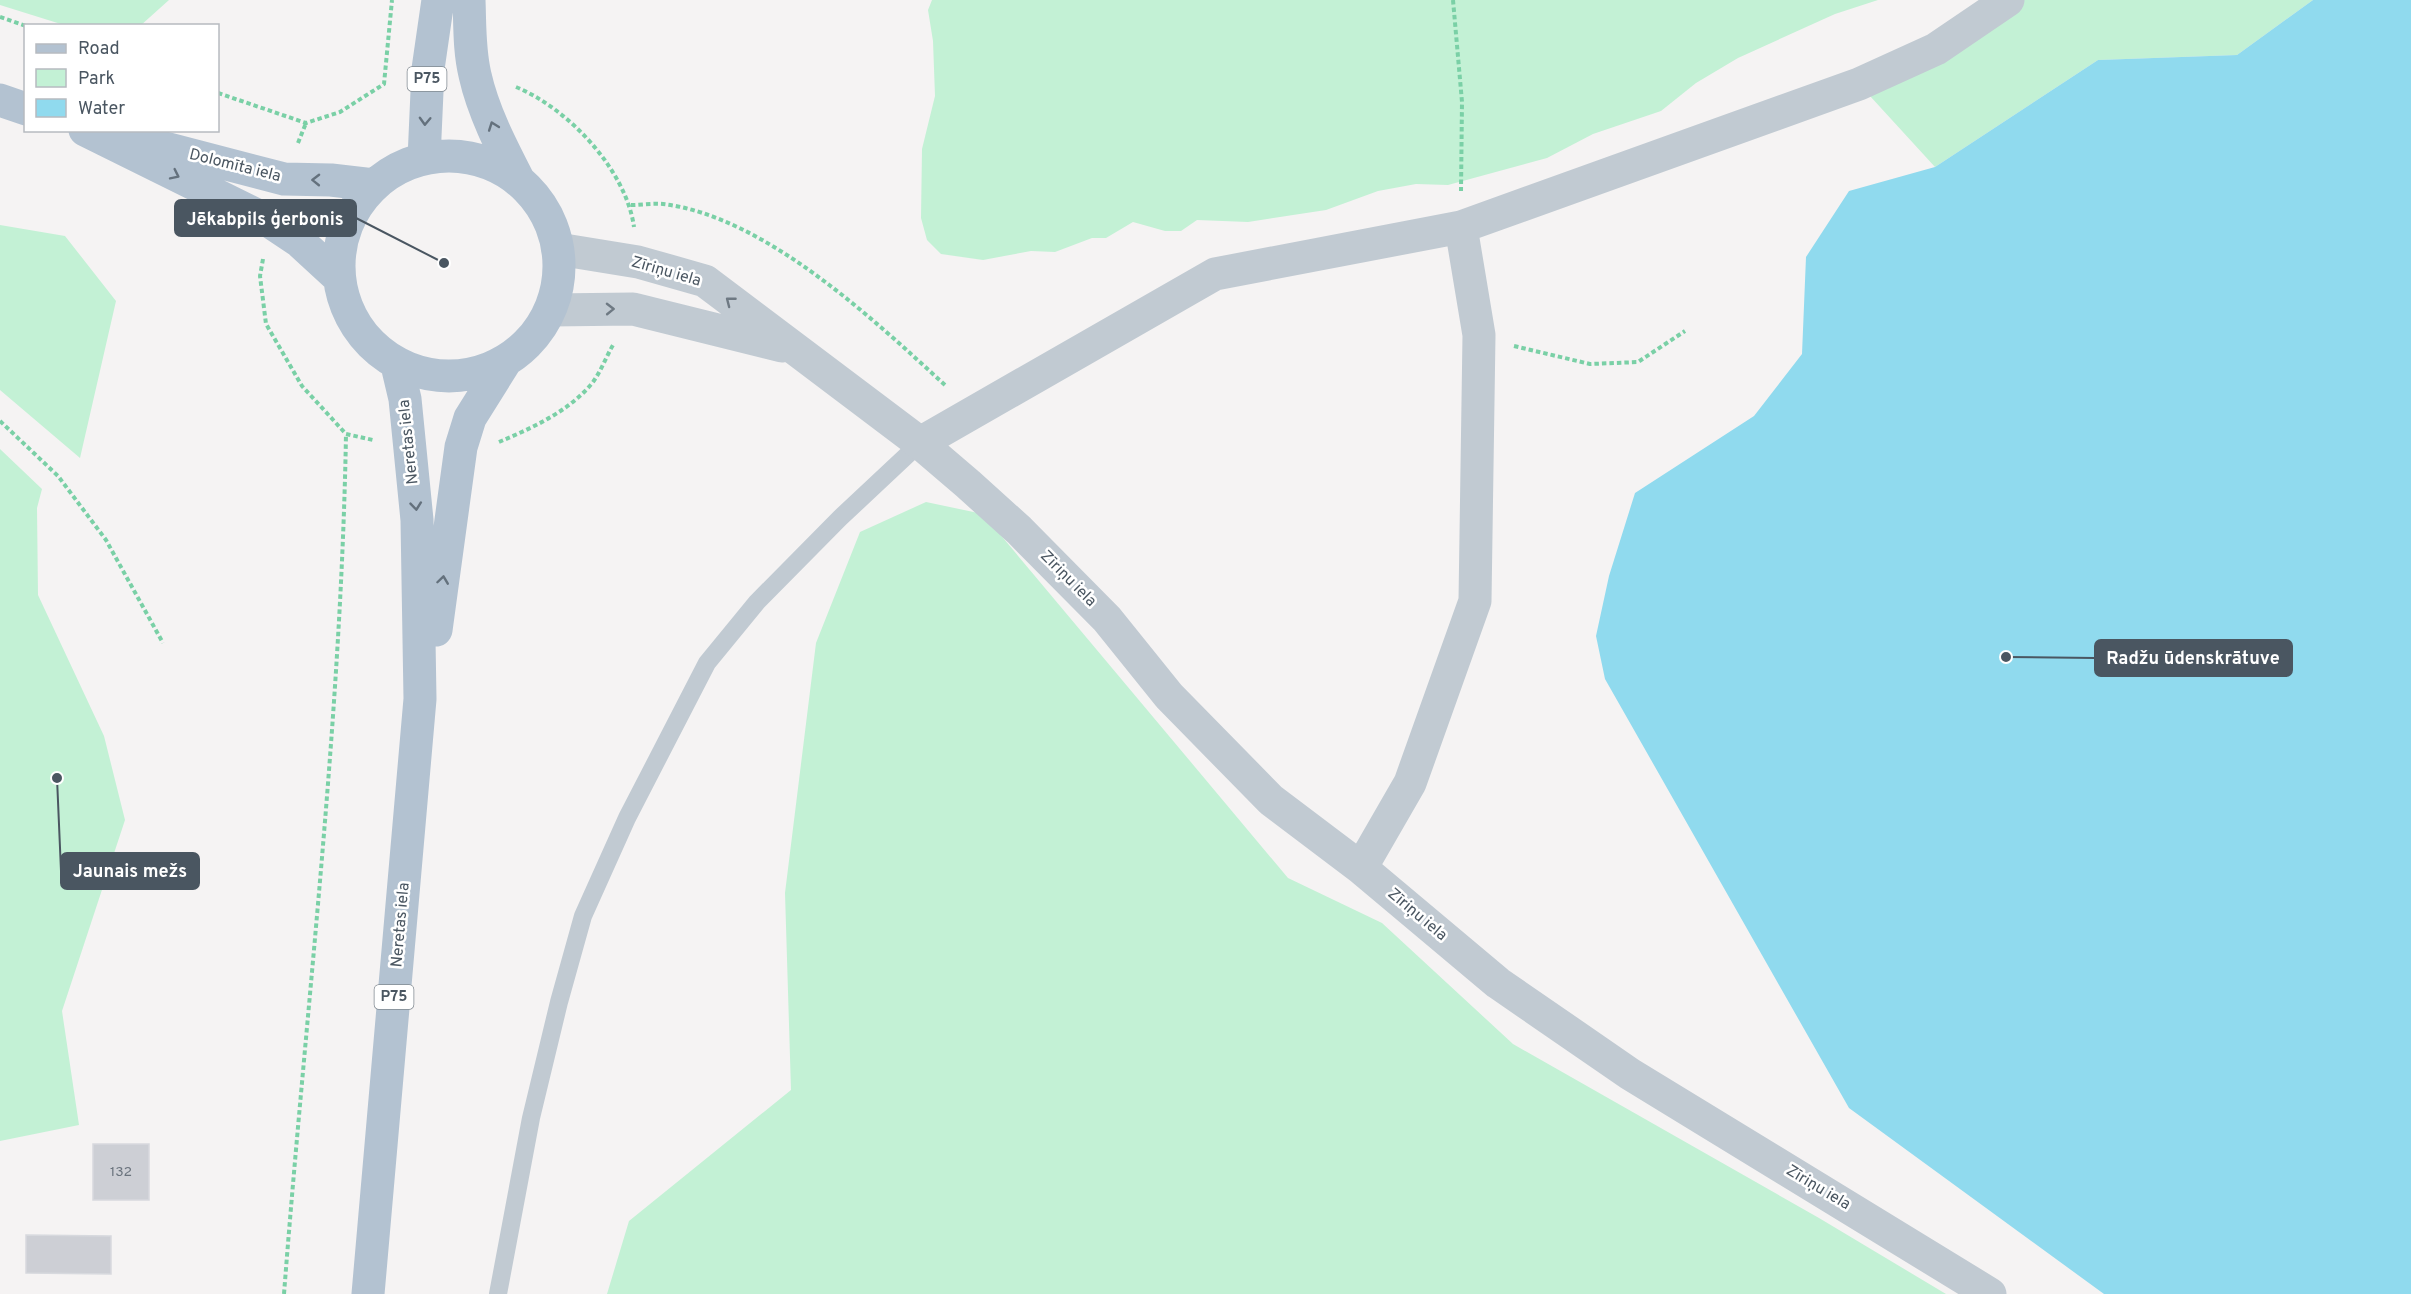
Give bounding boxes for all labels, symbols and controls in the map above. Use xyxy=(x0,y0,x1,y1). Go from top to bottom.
legend xyxy=(24,24,219,132)
text: Road xyxy=(78,38,120,61)
road number: P75 xyxy=(408,67,446,91)
text: Park xyxy=(78,68,115,91)
text: Water xyxy=(78,98,125,121)
one-way arrow xyxy=(419,116,432,125)
one-way arrow xyxy=(488,121,501,132)
street label: Dolomīta iela xyxy=(187,145,283,187)
one-way arrow xyxy=(168,167,179,179)
one-way arrow xyxy=(312,174,321,186)
callout: Jēkabpils ģerbonis xyxy=(175,200,356,236)
text: Jēkabpils ģerbonis xyxy=(186,209,344,232)
street label: Zīriņu iela xyxy=(629,253,703,291)
one-way arrow xyxy=(726,297,737,308)
one-way arrow xyxy=(605,303,614,315)
street label: Neretas iela xyxy=(395,399,423,485)
one-way arrow xyxy=(409,501,422,510)
street label: Zīriņu iela xyxy=(1036,547,1100,611)
one-way arrow xyxy=(436,576,448,585)
callout: Radžu ūdenskrātuve xyxy=(2095,640,2292,676)
text: Radžu ūdenskrātuve xyxy=(2106,648,2280,671)
callout: Jaunais mežs xyxy=(61,853,199,889)
text: Jaunais mežs xyxy=(73,861,187,884)
street label: Neretas iela xyxy=(387,882,415,968)
street label: Zīriņu iela xyxy=(1383,884,1451,946)
road number: P75 xyxy=(374,985,414,1009)
street label: Zīriņu iela xyxy=(1782,1161,1854,1215)
house number: 132 xyxy=(110,1164,132,1181)

